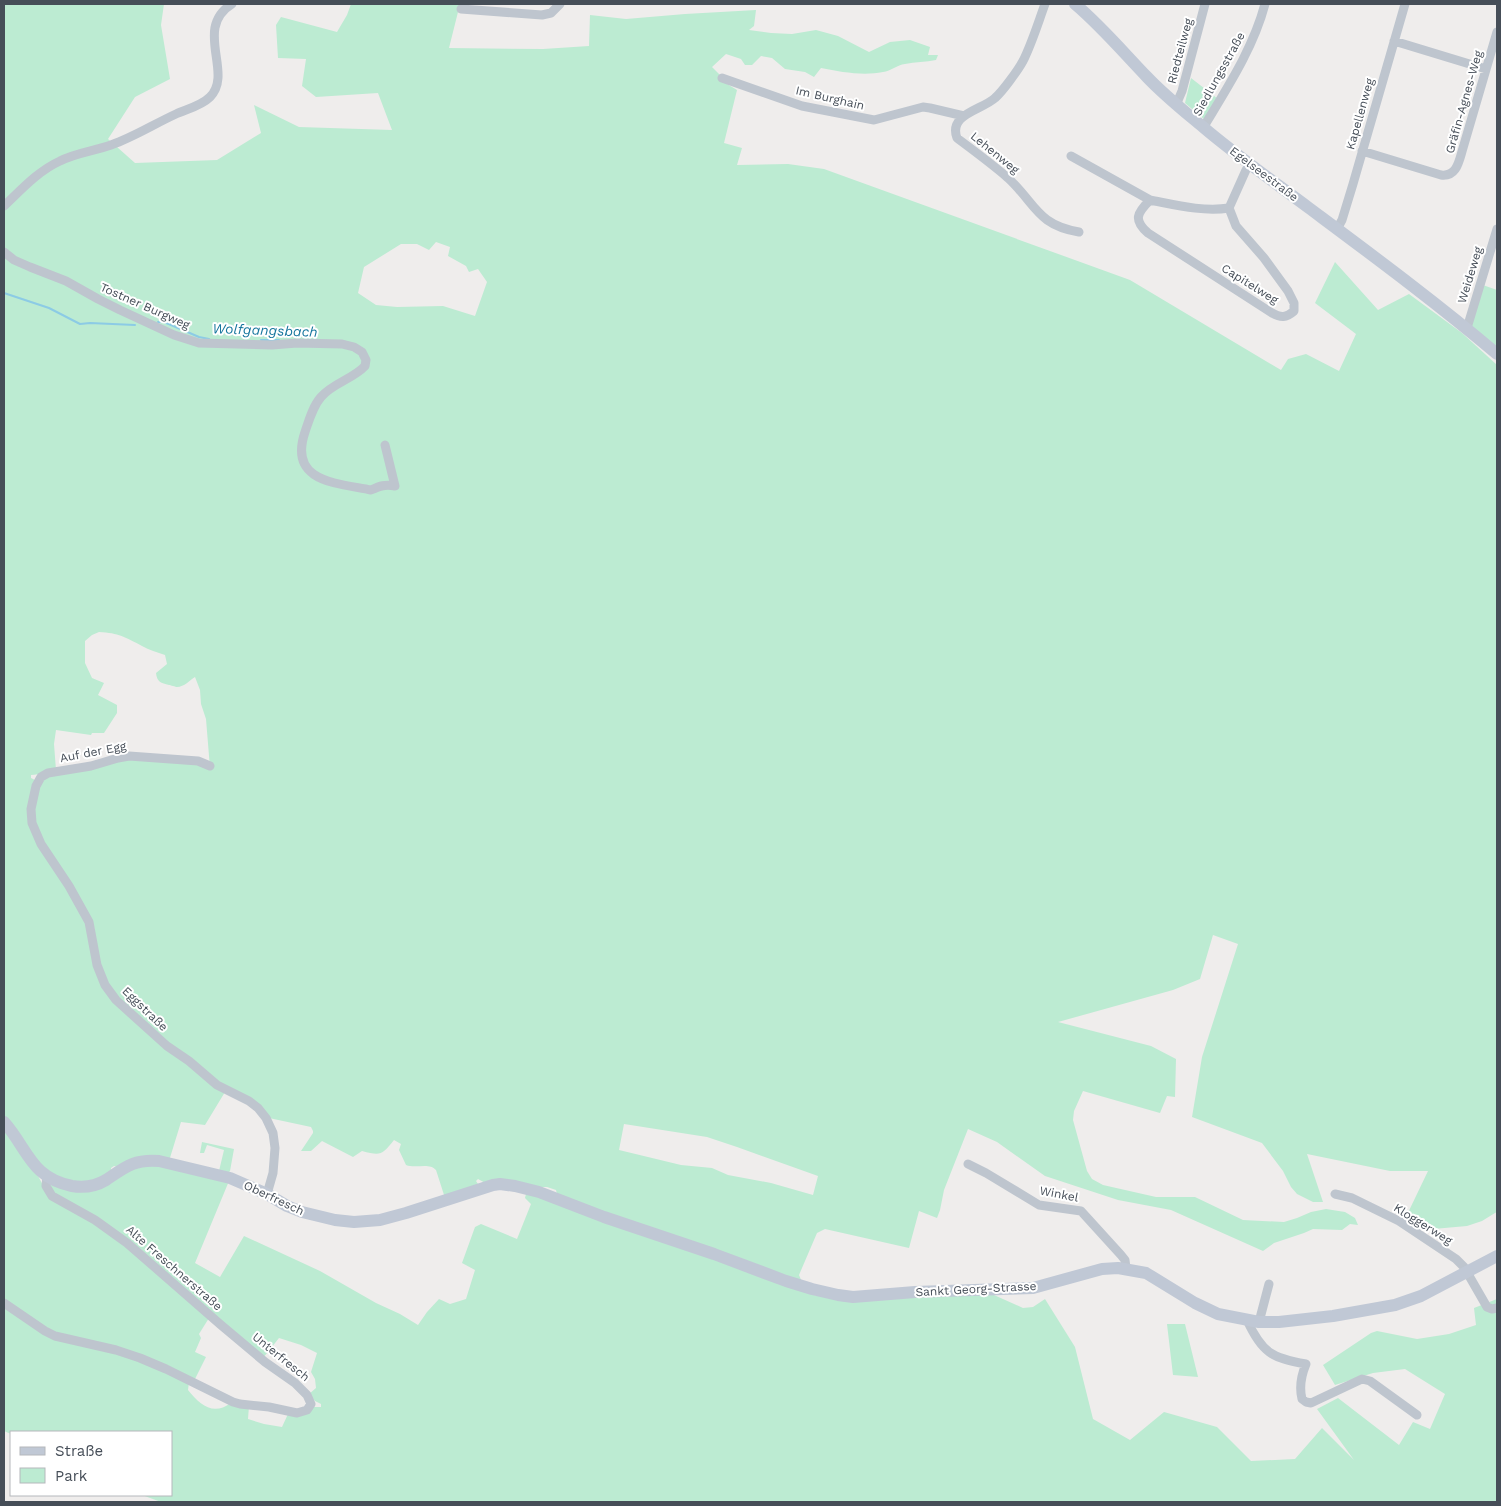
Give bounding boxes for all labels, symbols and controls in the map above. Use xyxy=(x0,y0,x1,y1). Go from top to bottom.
street label: Riedteilweg xyxy=(1165,16,1196,85)
street label: Siedlungsstraße xyxy=(1190,30,1248,118)
street label: Gräfin-Agnes-Weg xyxy=(1443,48,1486,155)
street label: Kapellenweg xyxy=(1343,76,1377,151)
street label: Im Burghain xyxy=(794,83,866,113)
street label: Lehenweg xyxy=(968,129,1023,177)
street label: Egelseestraße xyxy=(1227,144,1301,204)
street label: Weideweg xyxy=(1455,244,1485,305)
street label: Capitelweg xyxy=(1219,261,1281,307)
street label: Tostner Burgweg xyxy=(98,280,193,332)
water label: Wolfgangsbach xyxy=(212,320,318,340)
street label: Auf der Egg xyxy=(59,739,128,765)
street label: Eggstraße xyxy=(119,984,171,1034)
street label: Oberfresch xyxy=(242,1178,306,1218)
street label: Winkel xyxy=(1038,1183,1080,1205)
street label: Kloggerweg xyxy=(1391,1200,1455,1248)
street label: Alte Freschnerstraße xyxy=(123,1223,225,1314)
street label: Sankt Georg-Strasse xyxy=(915,1279,1037,1299)
street label: Unterfresch xyxy=(250,1330,312,1384)
legend xyxy=(10,1431,172,1496)
text: Straße xyxy=(55,1442,103,1460)
text: Park xyxy=(55,1467,88,1485)

